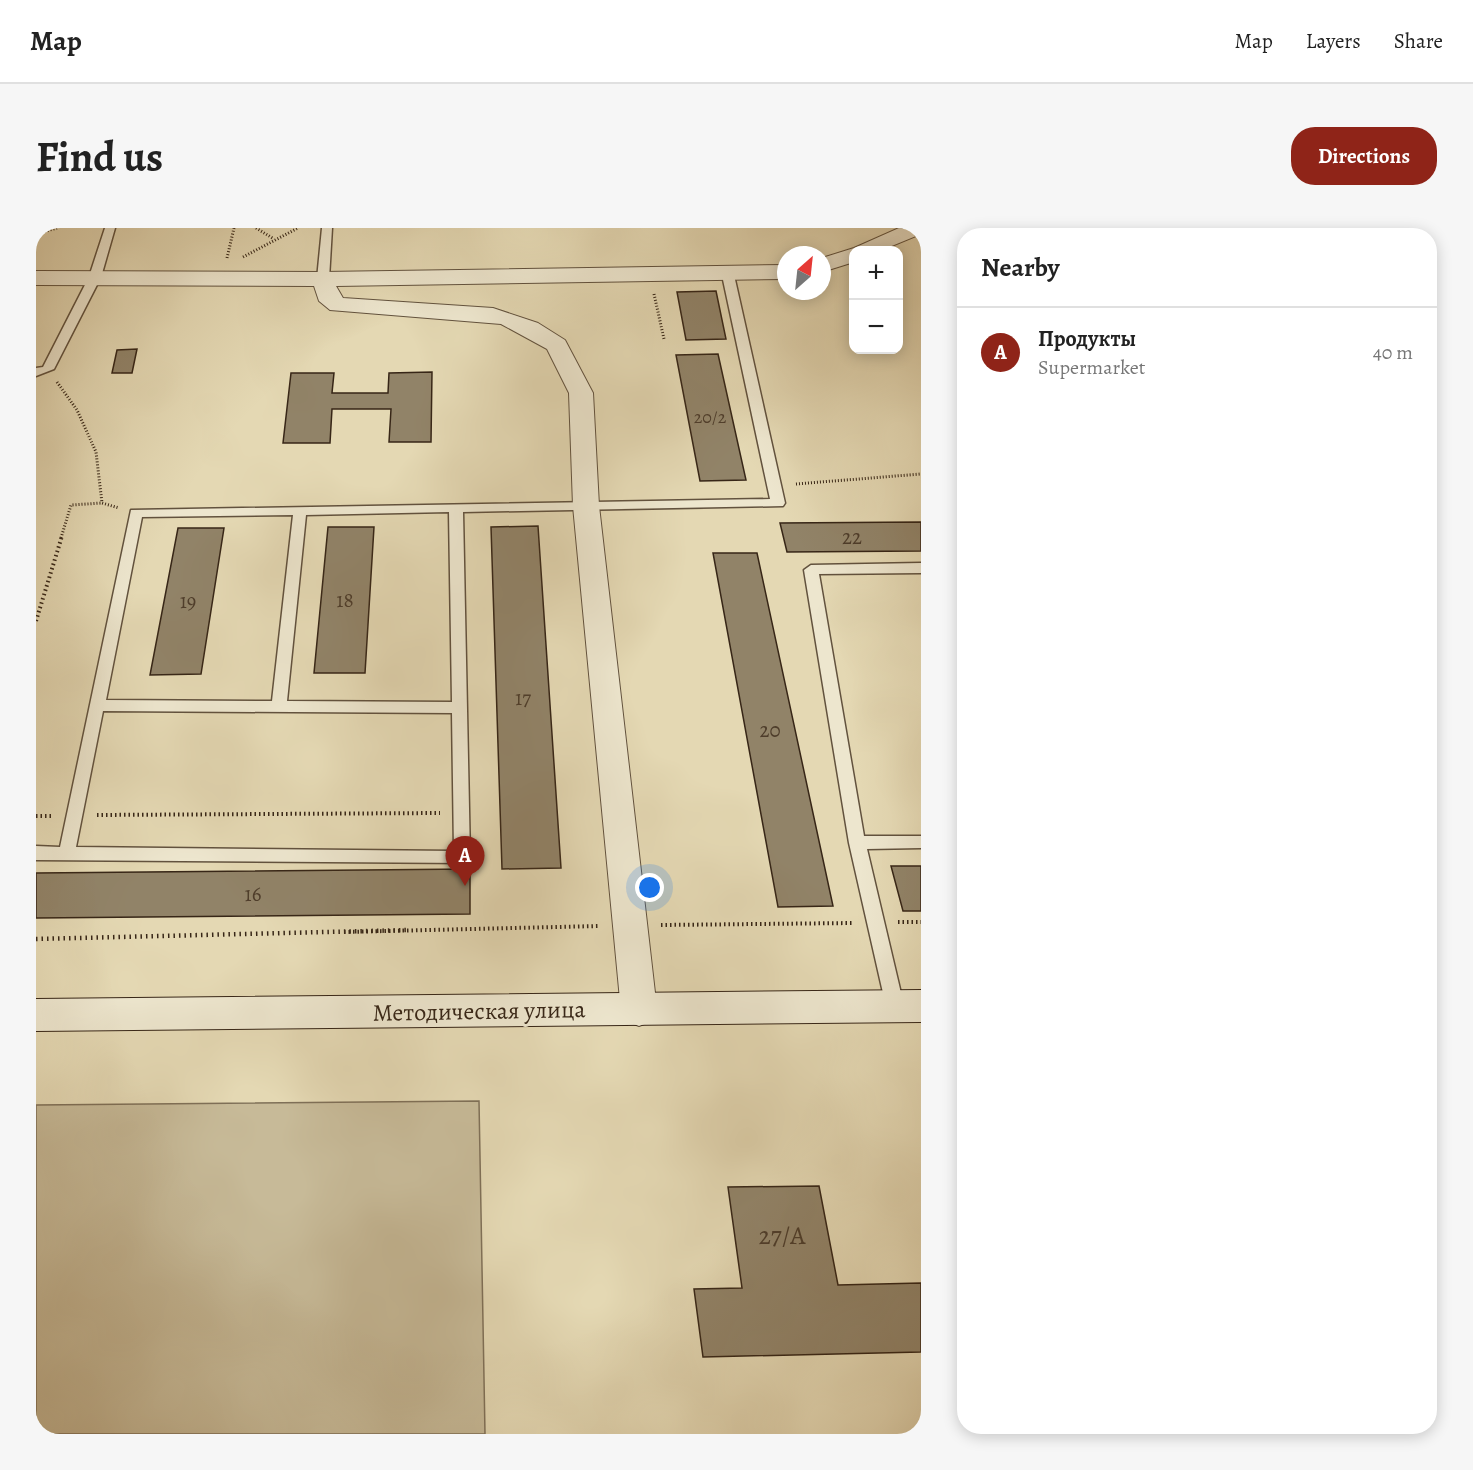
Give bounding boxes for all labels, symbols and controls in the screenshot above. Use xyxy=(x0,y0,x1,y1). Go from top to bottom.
text: Map xyxy=(30,22,82,60)
text: Map xyxy=(1234,27,1273,55)
text: Layers xyxy=(1306,27,1361,55)
text: Share xyxy=(1394,27,1443,55)
button: Directions xyxy=(1291,127,1437,185)
text: Find us xyxy=(36,128,163,185)
north arrow xyxy=(777,246,831,300)
map controls xyxy=(849,246,903,354)
button: + xyxy=(849,246,903,300)
text: Nearby xyxy=(981,250,1060,285)
button: − xyxy=(849,300,903,354)
text: Продукты xyxy=(1038,324,1136,354)
text: A xyxy=(994,339,1007,366)
text: 40 m xyxy=(1373,339,1413,366)
text: Supermarket xyxy=(1038,354,1145,381)
house number: 20/2 xyxy=(694,405,727,429)
house number: 22 xyxy=(842,523,862,551)
house number: 18 xyxy=(336,586,354,614)
house number: 19 xyxy=(180,587,196,615)
house number: 17 xyxy=(515,684,531,712)
house number: 20 xyxy=(759,716,781,744)
pin: A xyxy=(446,836,484,886)
your location xyxy=(635,873,664,902)
house number: 16 xyxy=(245,880,262,908)
street label: Методическая улица xyxy=(372,993,586,1029)
house number: 27/A xyxy=(758,1218,806,1253)

